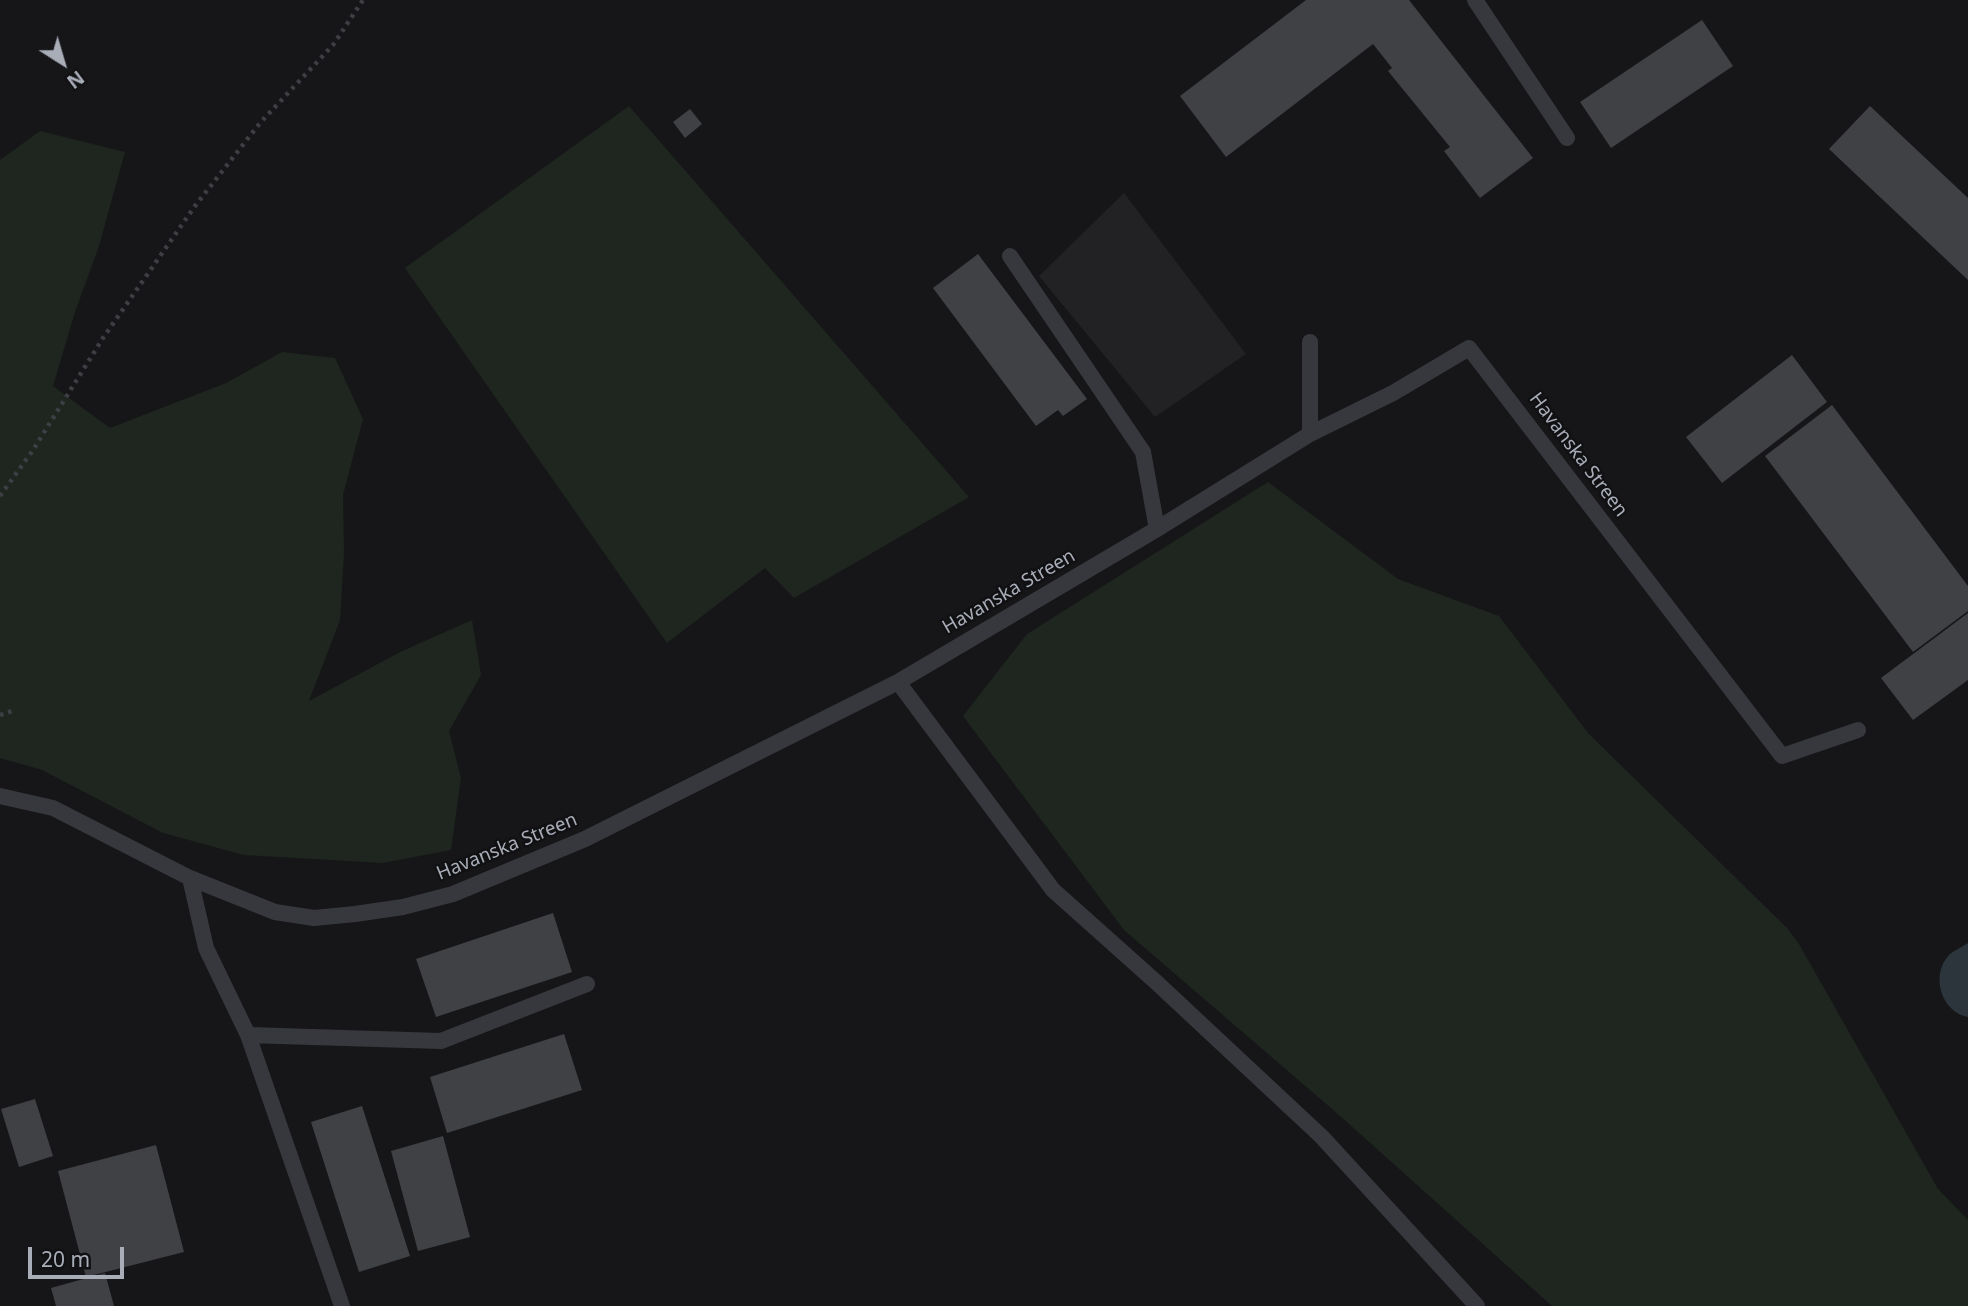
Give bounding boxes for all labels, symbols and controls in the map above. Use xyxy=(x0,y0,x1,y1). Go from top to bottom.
north arrow xyxy=(28,28,98,98)
text: N xyxy=(62,65,90,95)
street label: Havanska Streen xyxy=(1524,388,1632,522)
street label: Havanska Streen xyxy=(939,545,1079,639)
street label: Havanska Streen xyxy=(433,808,581,886)
scale bar xyxy=(32,1232,128,1276)
text: 20 m xyxy=(41,1245,90,1273)

